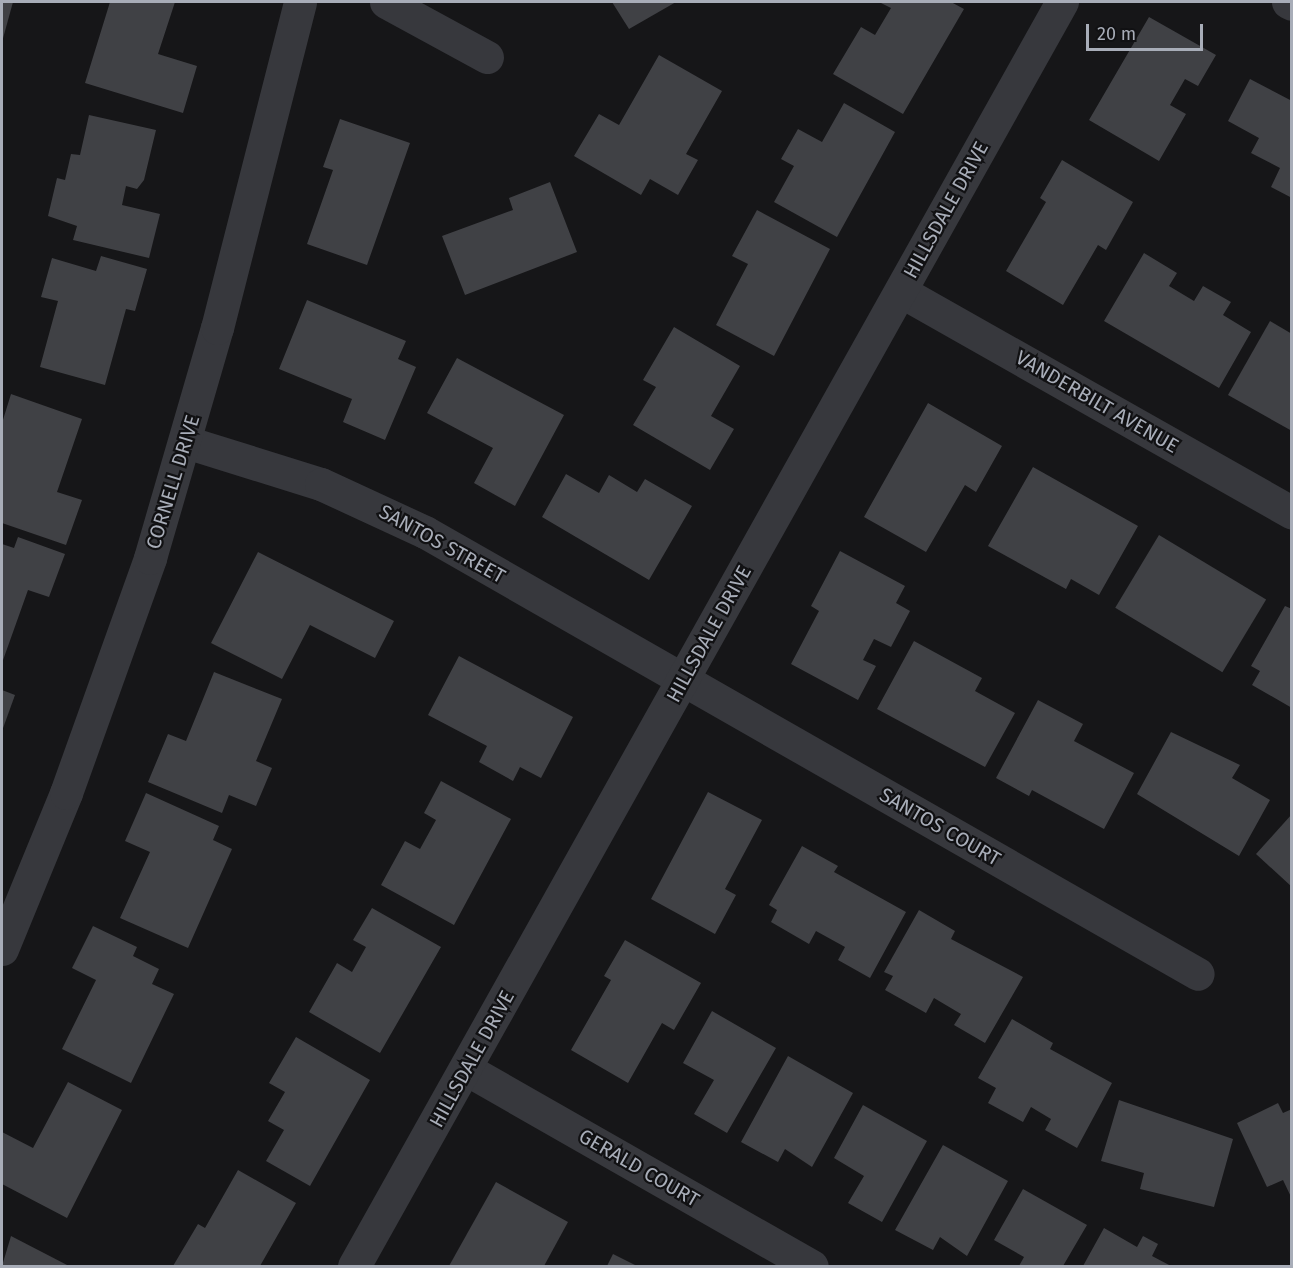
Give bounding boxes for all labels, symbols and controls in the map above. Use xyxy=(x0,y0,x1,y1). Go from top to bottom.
scale bar xyxy=(1089,12,1206,50)
text: 20 m xyxy=(1097,23,1136,45)
street label: HILLSDALE DRIVE xyxy=(898,137,994,283)
street label: VANDERBILT AVENUE xyxy=(1011,346,1183,458)
street label: CORNELL DRIVE xyxy=(141,412,205,552)
street label: SANTOS STREET xyxy=(375,500,509,588)
street label: HILLSDALE DRIVE xyxy=(661,561,757,707)
street label: SANTOS COURT xyxy=(875,783,1005,871)
street label: HILLSDALE DRIVE xyxy=(424,986,520,1132)
street label: GERALD COURT xyxy=(575,1124,703,1212)

